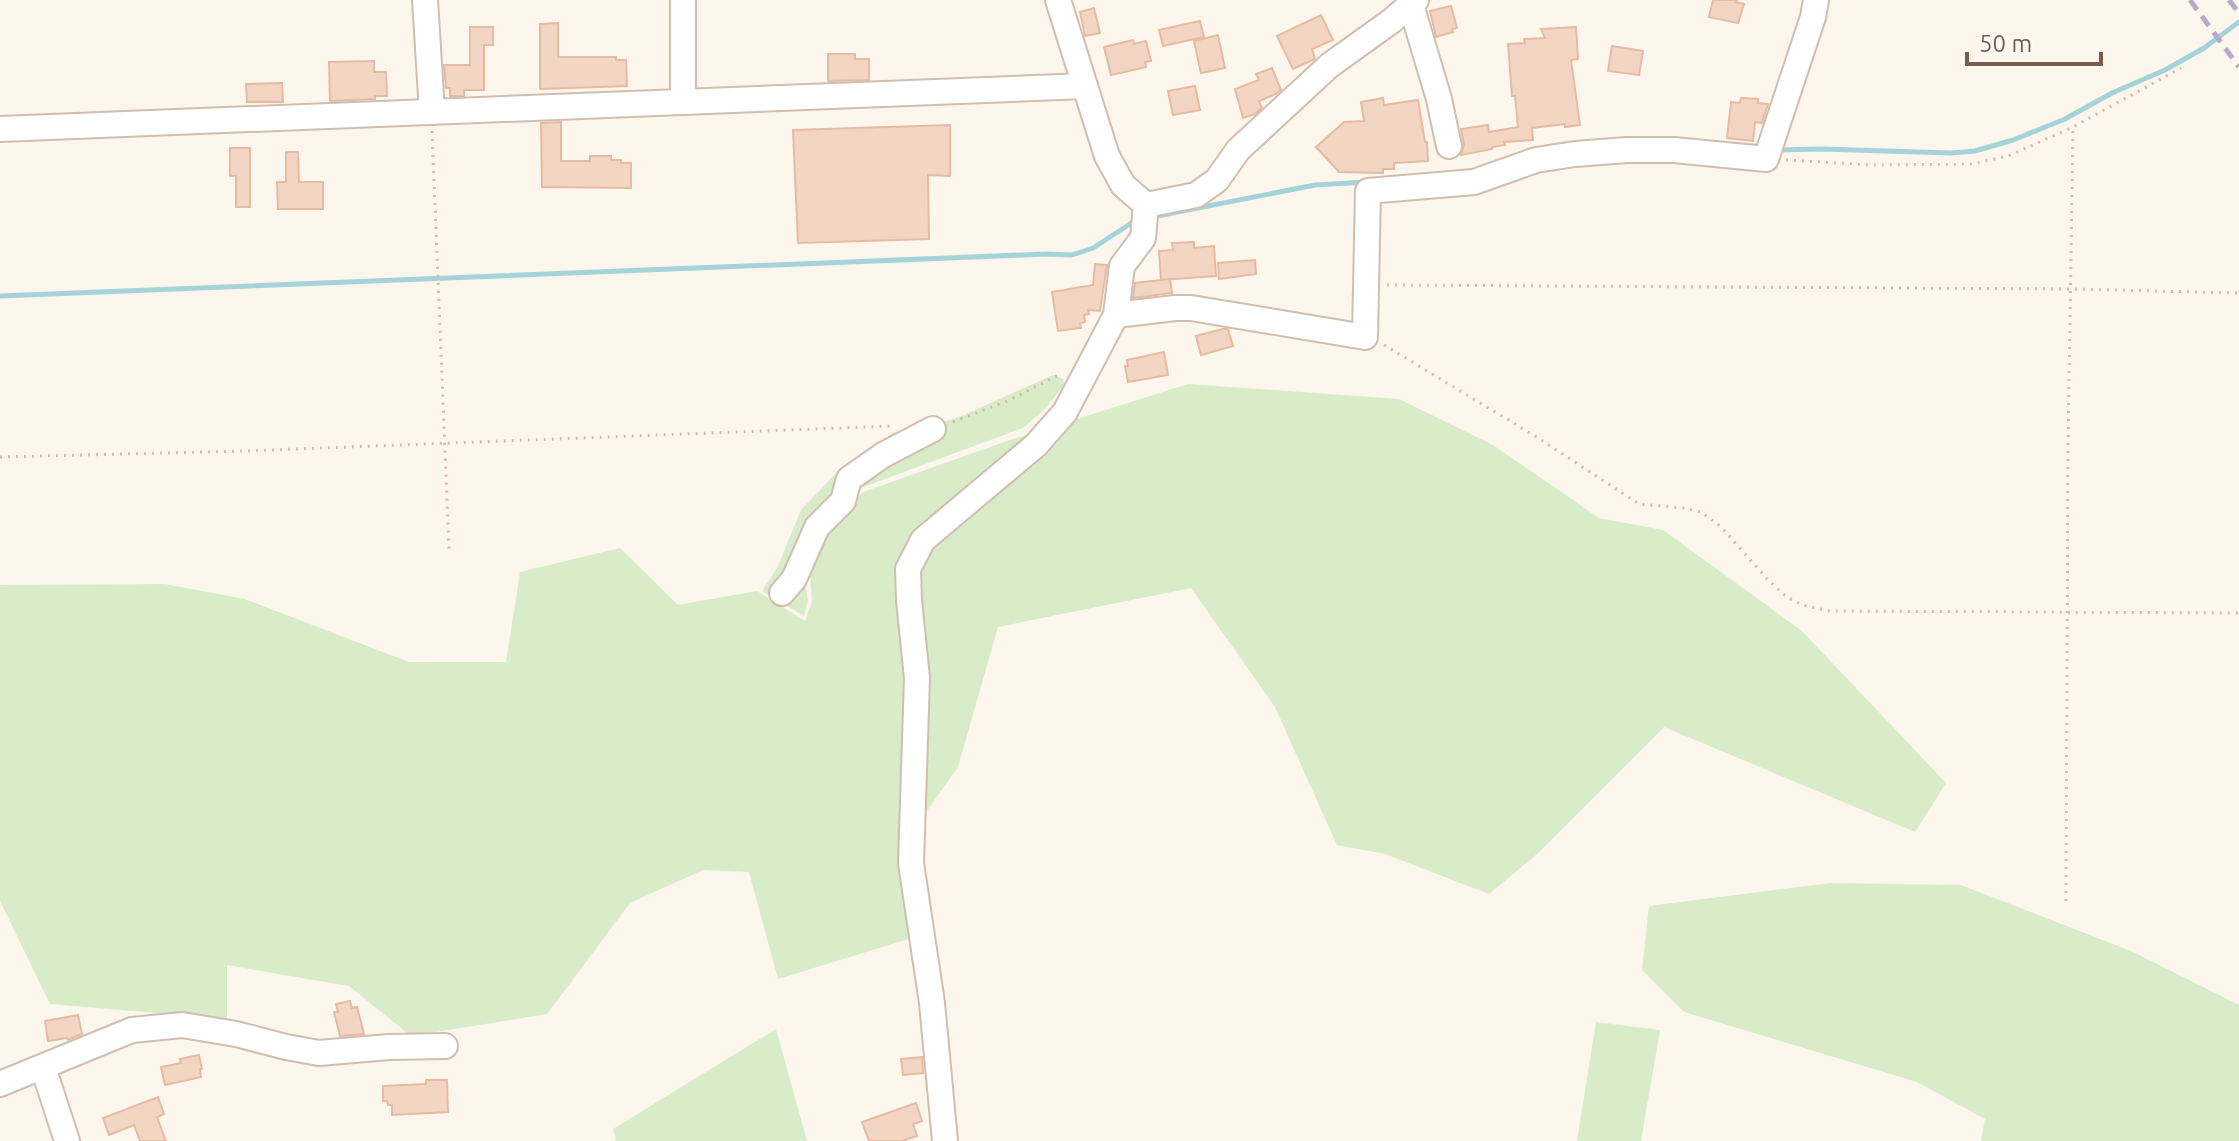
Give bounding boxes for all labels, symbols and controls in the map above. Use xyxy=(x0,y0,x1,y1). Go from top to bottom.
scale bar xyxy=(1967,16,2101,66)
text: 50 m xyxy=(1979,30,2032,57)

